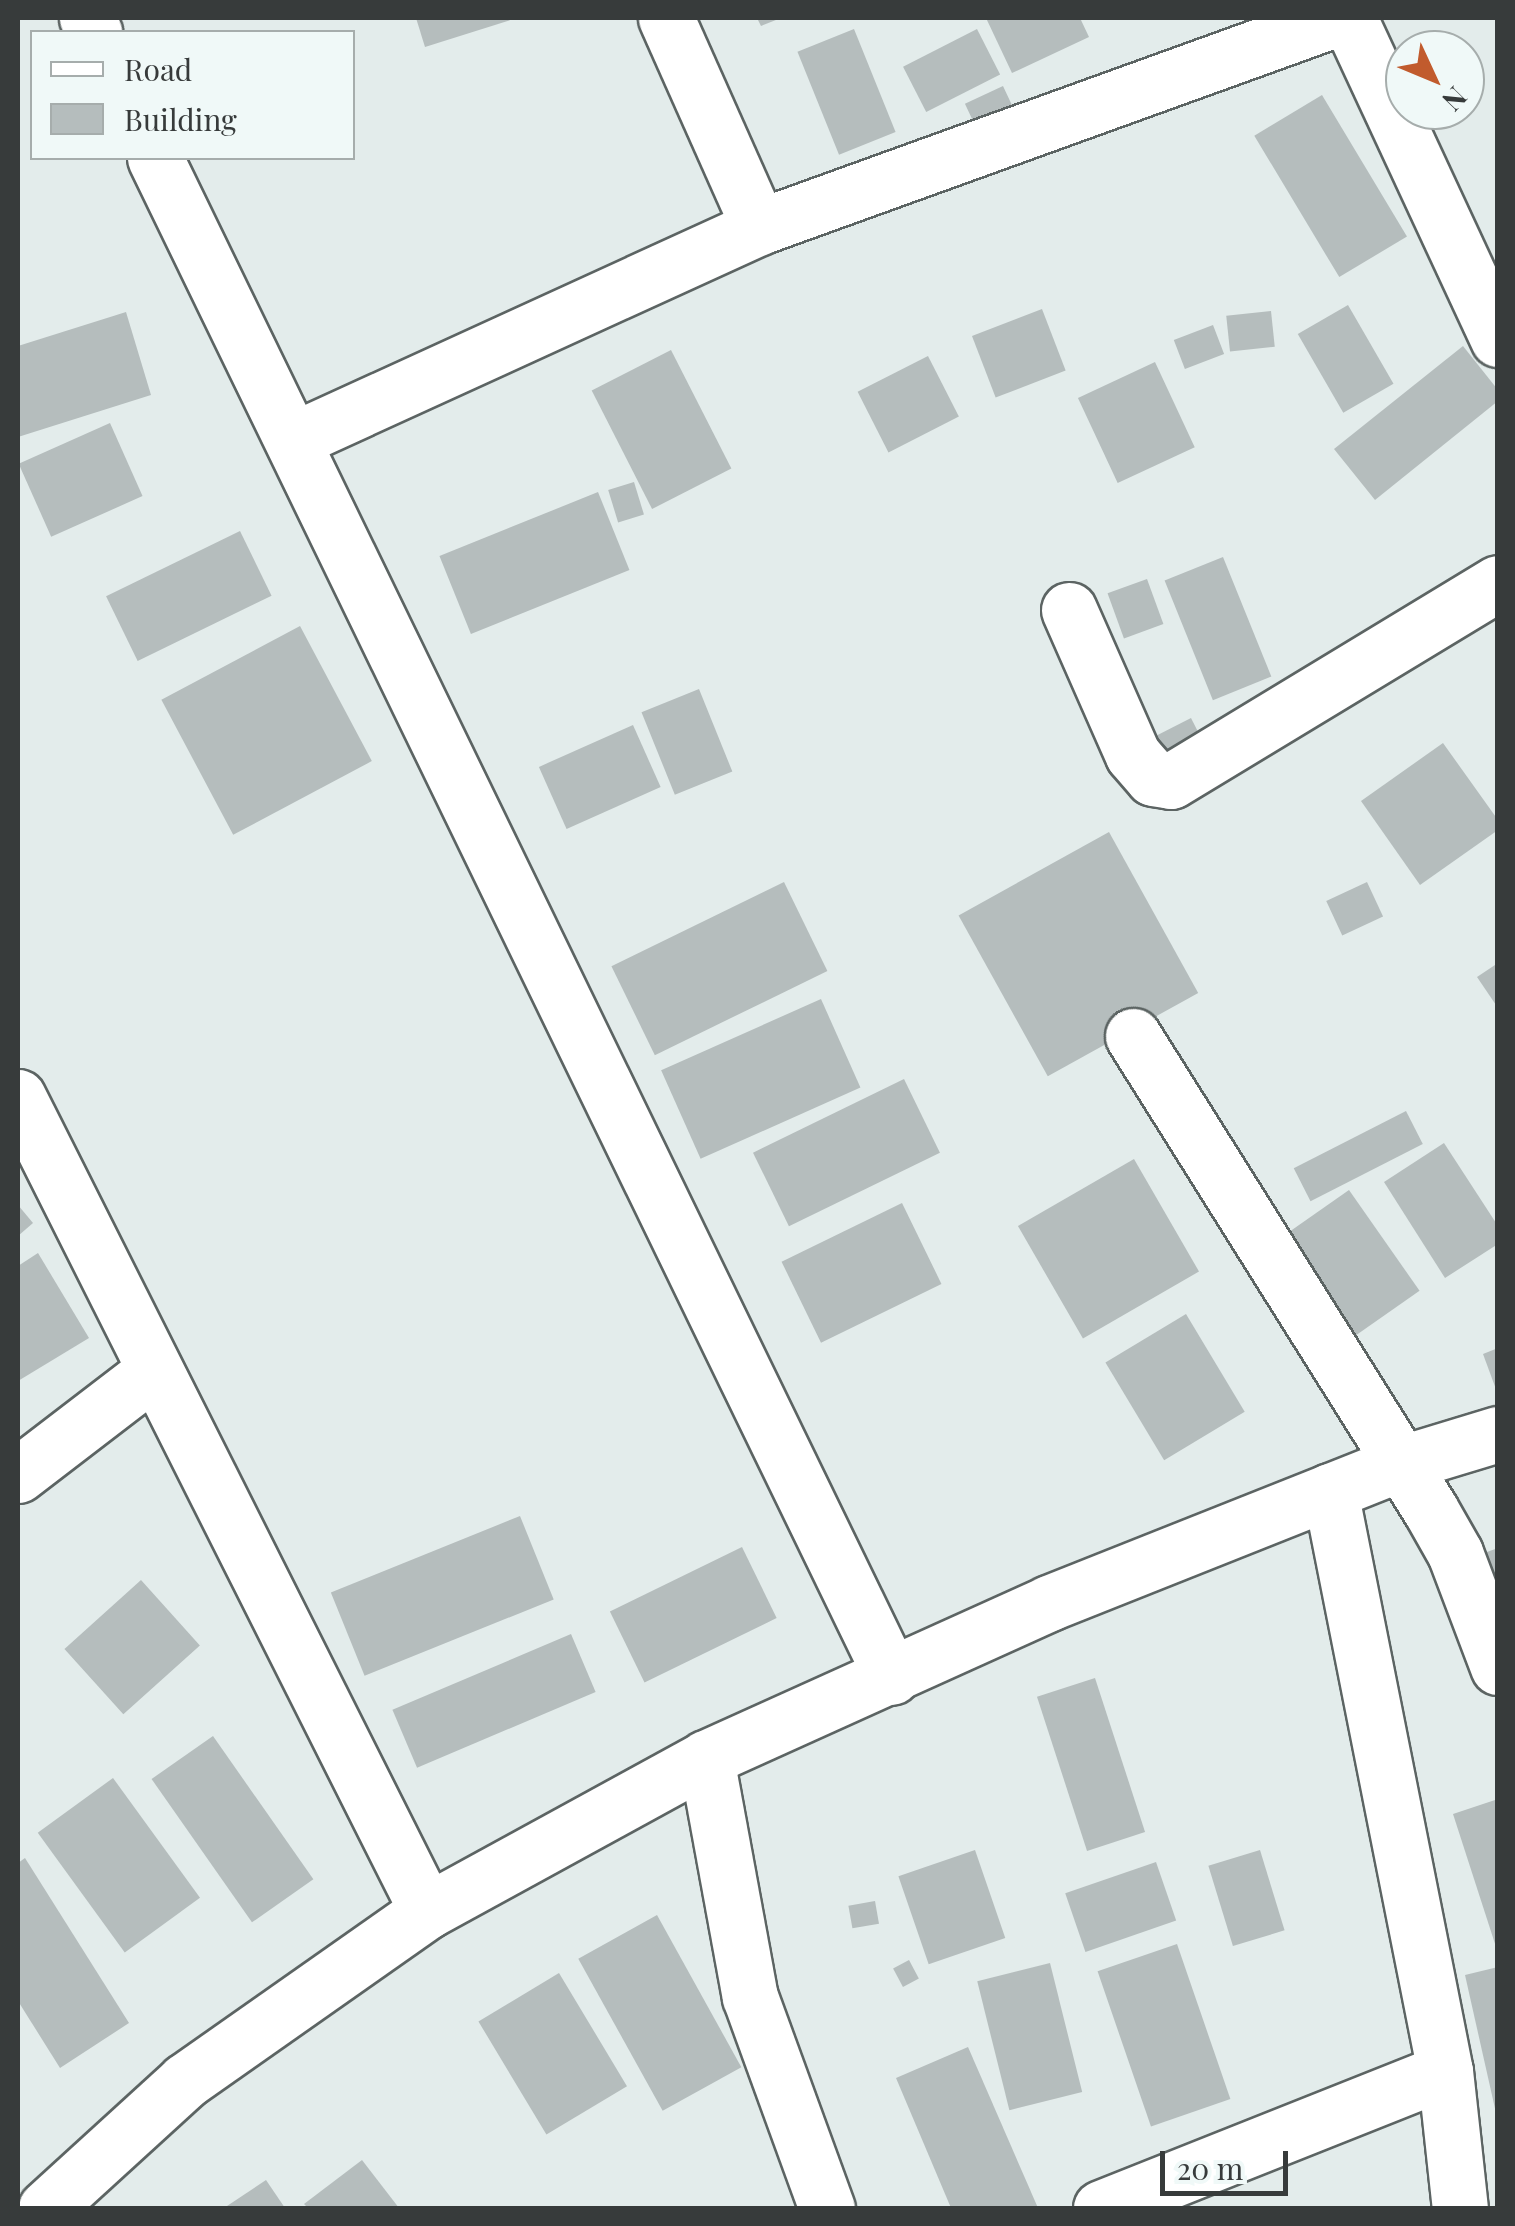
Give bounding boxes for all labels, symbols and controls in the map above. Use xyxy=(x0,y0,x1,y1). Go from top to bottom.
legend xyxy=(30,30,355,160)
north arrow xyxy=(1385,30,1485,130)
text: Road xyxy=(124,49,192,89)
text: N xyxy=(1435,80,1476,120)
text: Building xyxy=(124,99,237,139)
scale bar xyxy=(1165,2131,1292,2193)
text: 20 m xyxy=(1177,2148,1243,2188)

